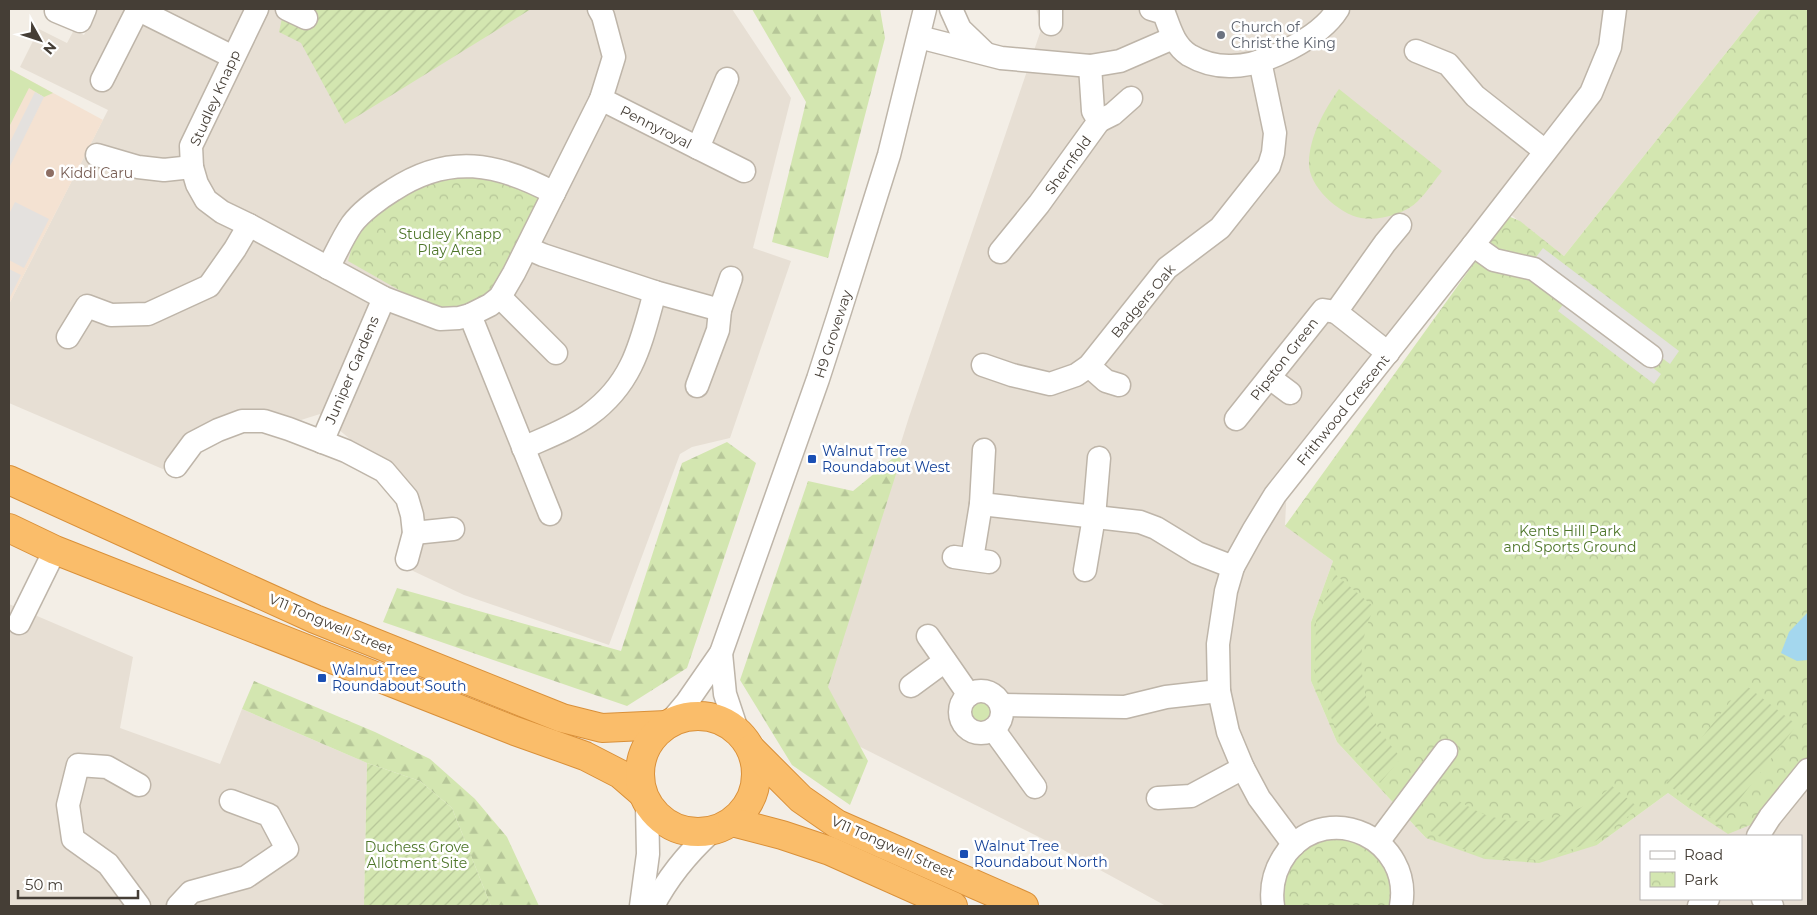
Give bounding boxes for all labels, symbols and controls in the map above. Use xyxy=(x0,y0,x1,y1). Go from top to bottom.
north arrow xyxy=(15,15,65,65)
place label: Church of Christ the King xyxy=(1231,18,1336,52)
marker: Church of Christ the King xyxy=(1215,29,1227,41)
text: N xyxy=(39,38,60,58)
street label: Studley Knapp xyxy=(186,47,244,149)
street label: Pennyroyal xyxy=(617,101,695,153)
street label: Shernfold xyxy=(1041,132,1095,198)
place label: Kiddi Caru xyxy=(60,164,133,182)
marker: Kiddi Caru xyxy=(44,167,56,179)
park label: Studley Knapp Play Area xyxy=(398,225,502,259)
street label: Badgers Oak xyxy=(1107,260,1179,342)
street label: H9 Groveway xyxy=(810,287,856,380)
street label: Juniper Gardens xyxy=(321,313,383,428)
street label: Pipston Green xyxy=(1246,314,1322,404)
street label: Frithwood Crescent xyxy=(1293,351,1394,469)
place label: Walnut Tree Roundabout West xyxy=(822,442,951,476)
marker: Walnut Tree Roundabout West xyxy=(806,453,818,465)
park label: Kents Hill Park and Sports Ground xyxy=(1503,522,1637,556)
street label: V11 Tongwell Street xyxy=(266,590,396,658)
place label: Walnut Tree Roundabout South xyxy=(332,661,467,695)
marker: Walnut Tree Roundabout South xyxy=(316,672,328,684)
street label: V11 Tongwell Street xyxy=(829,812,958,882)
legend xyxy=(1640,835,1802,900)
place label: Walnut Tree Roundabout North xyxy=(974,837,1108,871)
park label: Duchess Grove Allotment Site xyxy=(365,838,469,872)
text: Road xyxy=(1684,845,1723,864)
marker: Walnut Tree Roundabout North xyxy=(958,848,970,860)
scale bar xyxy=(18,868,138,900)
text: Park xyxy=(1684,870,1718,889)
text: 50 m xyxy=(25,875,63,894)

